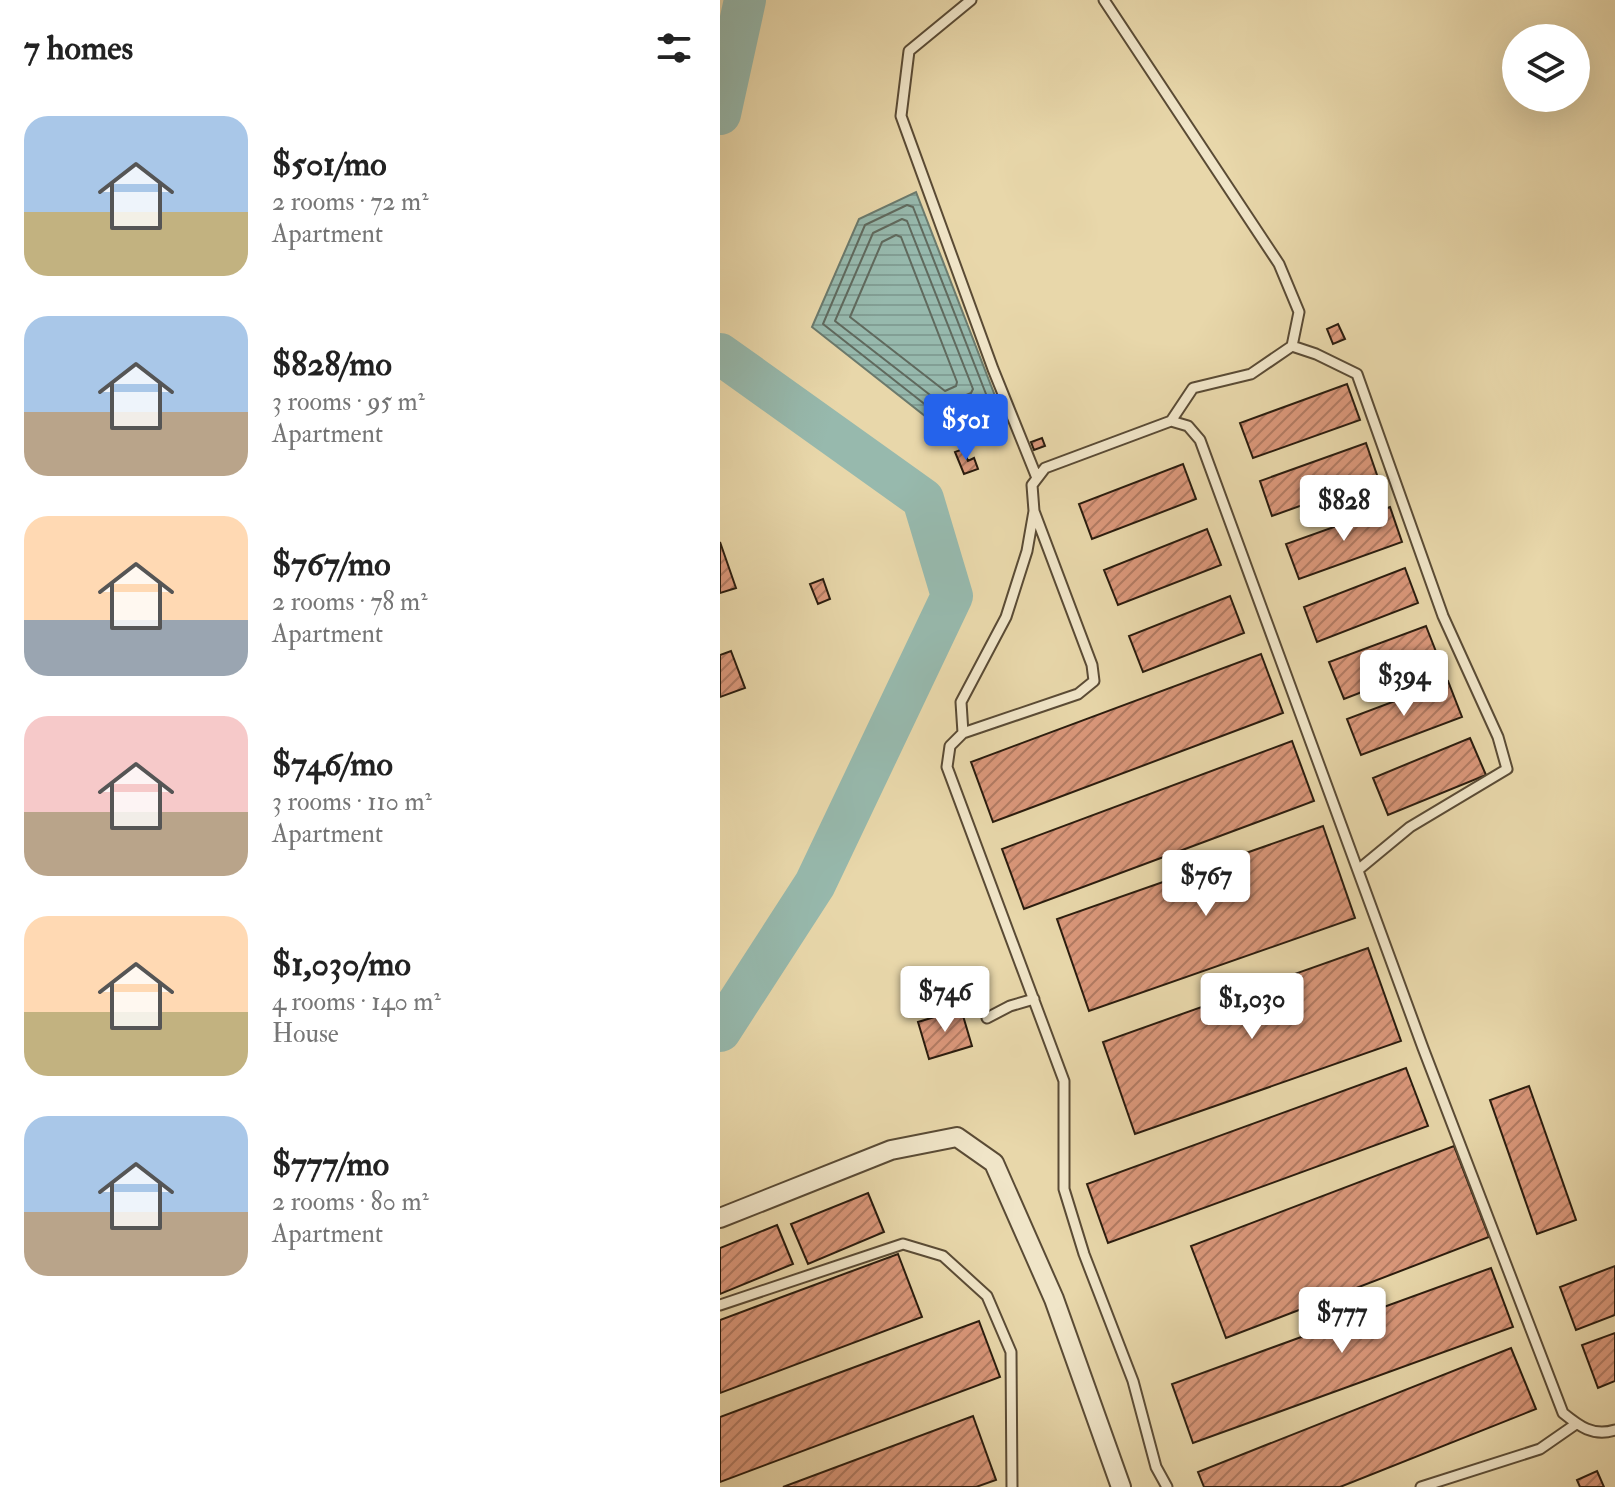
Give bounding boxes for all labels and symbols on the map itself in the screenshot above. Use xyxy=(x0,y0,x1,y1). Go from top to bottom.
pin: $501 xyxy=(919,394,1013,462)
pin: $828 xyxy=(1297,475,1391,543)
pin: $394 xyxy=(1357,650,1451,718)
pin: $767 xyxy=(1159,850,1253,918)
pin: $746 xyxy=(898,966,992,1034)
pin: $1,030 xyxy=(1187,973,1317,1041)
pin: $777 xyxy=(1295,1287,1389,1355)

